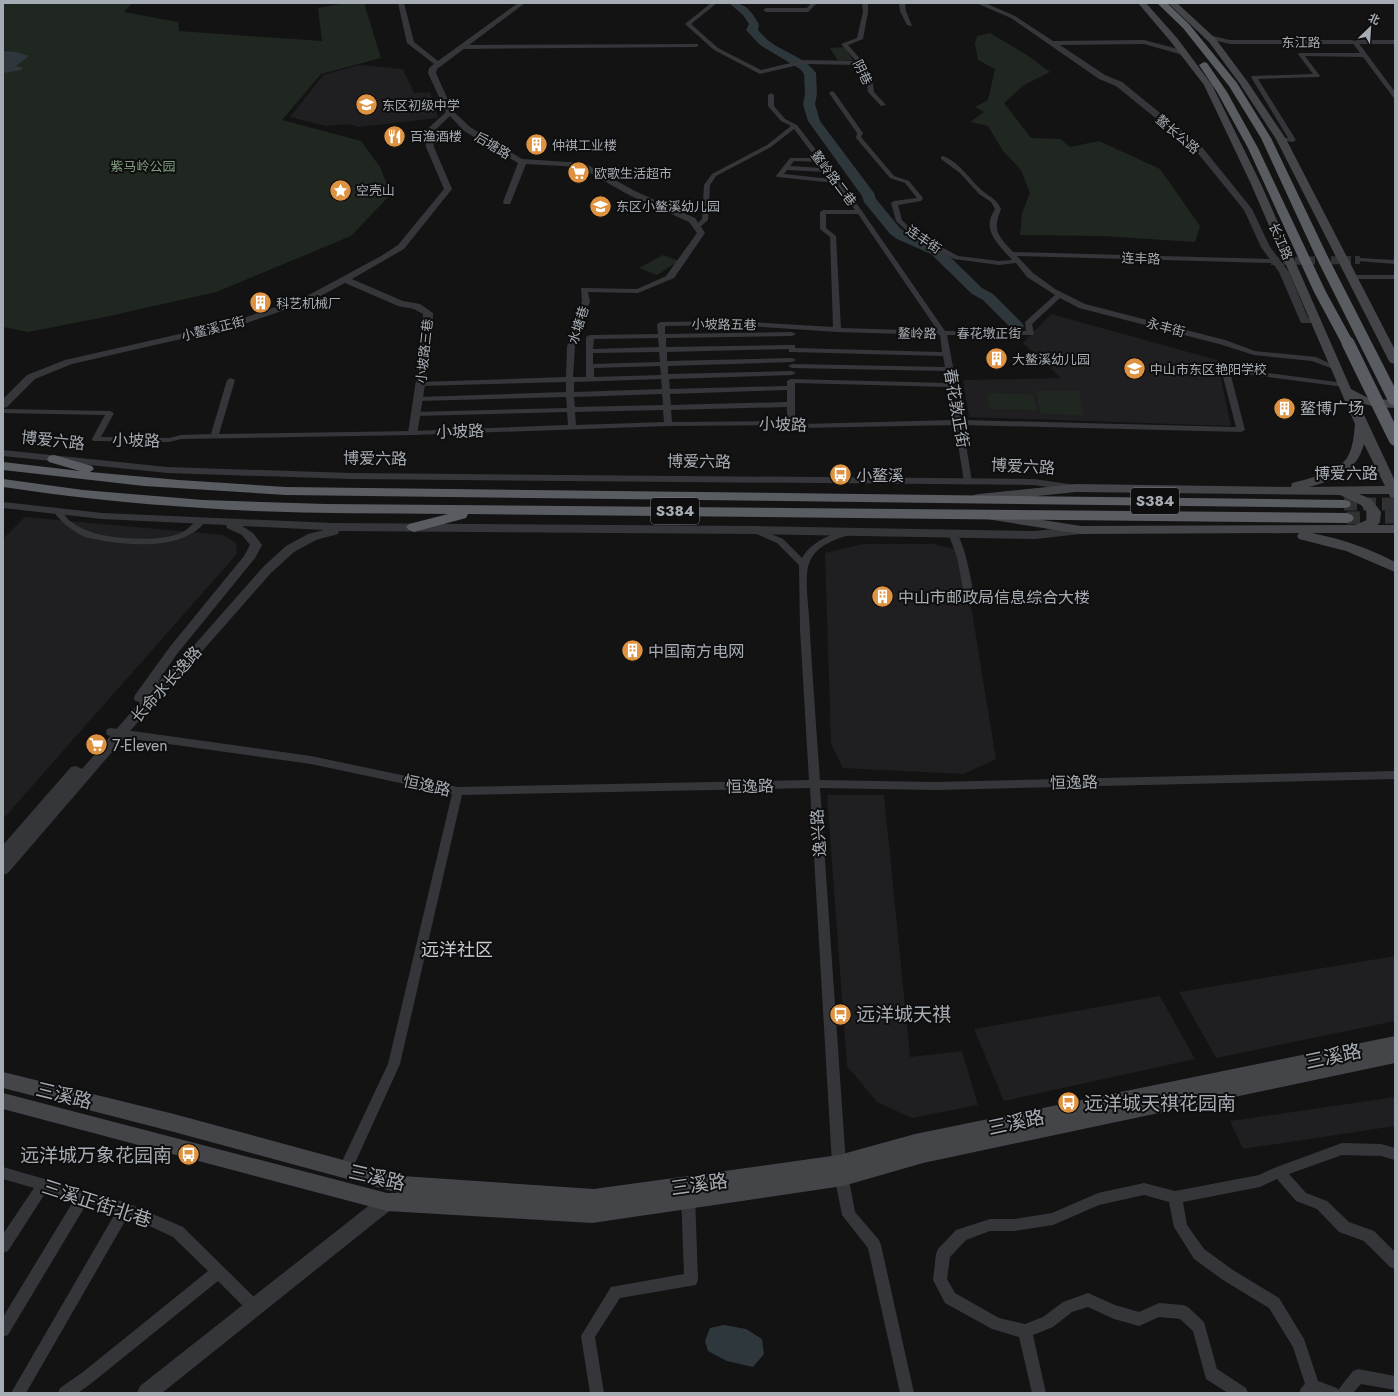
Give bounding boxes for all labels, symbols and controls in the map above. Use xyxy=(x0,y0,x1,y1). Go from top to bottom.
north arrow xyxy=(1350,8,1390,48)
text: 北 xyxy=(1366,9,1383,29)
street label: 东江路 xyxy=(1281,33,1321,52)
street label: 阴巷 xyxy=(848,56,877,88)
school or university icon: 东区初级中学 xyxy=(354,92,380,118)
place label: 东区初级中学 xyxy=(382,96,460,115)
street label: 鳌长公路 xyxy=(1152,110,1204,158)
restaurant icon: 百渔酒楼 xyxy=(382,123,408,149)
place label: 百渔酒楼 xyxy=(410,127,462,146)
street label: 后塘路 xyxy=(471,127,514,164)
building icon: 仲祺工业楼 xyxy=(523,132,549,158)
place label: 仲祺工业楼 xyxy=(552,136,617,155)
street label: 鳌岭路二巷 xyxy=(806,147,861,210)
park label: 紫马岭公园 xyxy=(110,157,176,176)
supermarket icon: 欧歌生活超市 xyxy=(566,160,592,186)
place label: 欧歌生活超市 xyxy=(594,164,672,183)
place icon: 空壳山 xyxy=(327,177,353,203)
place label: 空壳山 xyxy=(356,181,395,200)
school or university icon: 东区小鳌溪幼儿园 xyxy=(587,193,613,219)
place label: 东区小鳌溪幼儿园 xyxy=(616,197,720,216)
street label: 长江路 xyxy=(1264,220,1297,263)
street label: 连丰街 xyxy=(902,221,945,258)
street label: 连丰路 xyxy=(1121,248,1161,269)
building icon: 科艺机械厂 xyxy=(247,290,273,316)
place label: 科艺机械厂 xyxy=(276,294,341,313)
street label: 水塘巷 xyxy=(563,304,594,347)
street label: 小鳌溪正街 xyxy=(179,311,247,346)
street label: 永丰街 xyxy=(1145,313,1187,342)
street label: 小坡路五巷 xyxy=(691,314,757,335)
street label: 小坡路三巷 xyxy=(412,318,437,384)
street label: 鳌岭路 xyxy=(897,324,937,343)
street label: 春花墩正街 xyxy=(956,324,1022,343)
building icon: 大鳌溪幼儿园 xyxy=(984,346,1010,372)
place label: 大鳌溪幼儿园 xyxy=(1012,350,1090,369)
school or university icon: 中山市东区艳阳学校 xyxy=(1122,356,1148,382)
place label: 中山市东区艳阳学校 xyxy=(1150,360,1267,379)
street label: 春花敦正街 xyxy=(938,367,975,449)
building icon: 鳌博广场 xyxy=(1272,395,1298,421)
place label: 鳌博广场 xyxy=(1300,397,1364,420)
street label: 小坡路 xyxy=(759,412,807,437)
street label: 小坡路 xyxy=(436,419,484,444)
street label: 博爱六路 xyxy=(20,426,86,455)
street label: 小坡路 xyxy=(112,429,160,452)
street label: 博爱六路 xyxy=(343,446,407,471)
street label: 博爱六路 xyxy=(667,449,731,474)
street label: 博爱六路 xyxy=(990,453,1056,480)
bus stop icon: 小鳌溪 xyxy=(827,462,853,488)
street label: 博爱六路 xyxy=(1314,462,1378,485)
place label: 小鳌溪 xyxy=(856,464,904,487)
road number: S384 xyxy=(1131,488,1179,514)
road number: S384 xyxy=(651,498,699,524)
building icon: 中山市邮政局信息综合大楼 xyxy=(870,584,896,610)
place label: 中山市邮政局信息综合大楼 xyxy=(898,586,1090,609)
building icon: 中国南方电网 xyxy=(620,638,646,664)
place label: 中国南方电网 xyxy=(648,640,744,663)
street label: 长命水长逸路 xyxy=(126,641,207,728)
supermarket icon: 7-Eleven xyxy=(83,732,109,758)
place label: 7-Eleven xyxy=(112,734,168,757)
street label: 恒逸路 xyxy=(401,769,453,802)
street label: 恒逸路 xyxy=(1050,771,1098,794)
street label: 恒逸路 xyxy=(726,775,774,798)
street label: 逸兴路 xyxy=(805,808,832,858)
district label: 远洋社区 xyxy=(421,937,493,963)
bus stop icon: 远洋城天祺 xyxy=(827,1001,853,1027)
place label: 远洋城天祺 xyxy=(856,1001,951,1028)
street label: 三溪路 xyxy=(1302,1037,1364,1076)
street label: 三溪路 xyxy=(33,1075,95,1115)
bus stop icon: 远洋城天祺花园南 xyxy=(1056,1090,1082,1116)
place label: 远洋城天祺花园南 xyxy=(1084,1090,1236,1117)
street label: 三溪路 xyxy=(985,1103,1047,1142)
place label: 远洋城万象花园南 xyxy=(20,1142,172,1169)
bus stop icon: 远洋城万象花园南 xyxy=(175,1142,201,1168)
street label: 三溪路 xyxy=(346,1158,408,1197)
street label: 三溪路 xyxy=(669,1167,729,1202)
street label: 三溪正街北巷 xyxy=(38,1173,155,1234)

